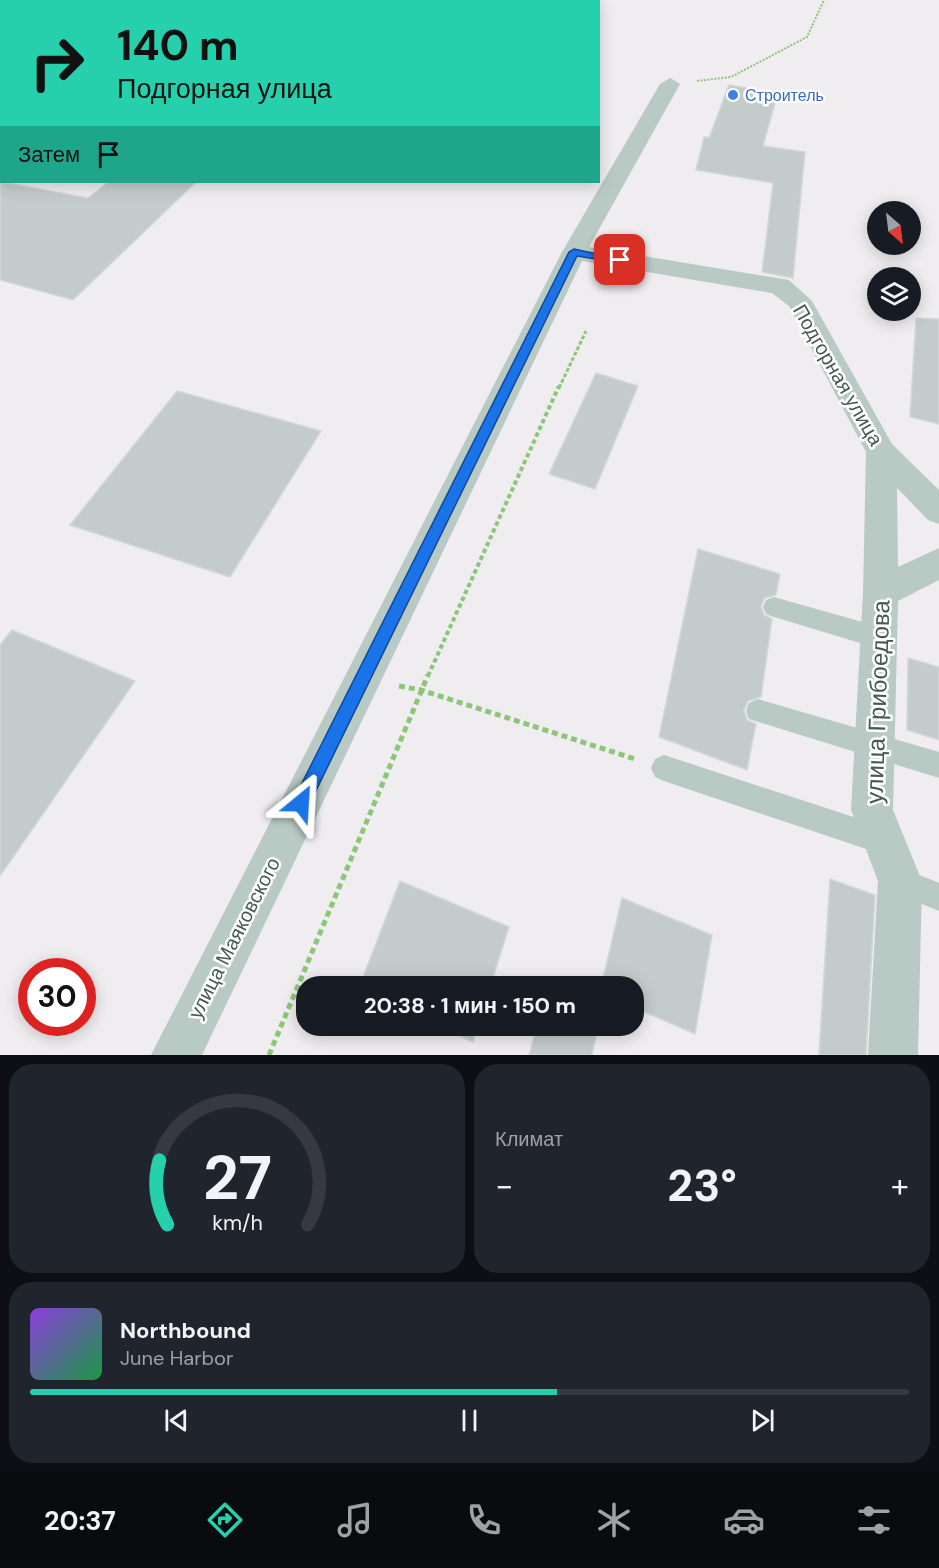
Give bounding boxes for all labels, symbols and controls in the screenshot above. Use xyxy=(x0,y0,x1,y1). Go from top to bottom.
text: 140 m xyxy=(117,18,239,73)
icon: right xyxy=(18,24,96,102)
text: Подгорная улица xyxy=(117,71,332,106)
place label: Строитель xyxy=(745,85,824,106)
marker: Строитель xyxy=(726,88,740,102)
icon: arrive xyxy=(92,138,125,171)
text: Затем xyxy=(18,140,80,169)
north arrow xyxy=(867,201,921,255)
map controls xyxy=(867,201,921,321)
pin xyxy=(594,234,645,285)
icon: arrive xyxy=(603,243,636,276)
button: layers xyxy=(867,267,921,321)
street label: Подгорная улица xyxy=(787,300,889,451)
street label: улица Грибоедова xyxy=(858,599,897,804)
position arrow xyxy=(269,771,333,835)
street label: улица Маяковского xyxy=(182,853,286,1023)
speed limit sign: 30 xyxy=(18,958,96,1036)
text: 20:38 · 1 мин · 150 m xyxy=(364,991,576,1020)
text: Климат xyxy=(495,1126,563,1152)
text: 27 xyxy=(202,1137,272,1218)
text: 23° xyxy=(667,1156,737,1215)
text: − xyxy=(495,1164,513,1207)
text: + xyxy=(891,1164,909,1207)
text: km/h xyxy=(212,1210,262,1238)
text: Northbound xyxy=(120,1316,251,1345)
text: June Harbor xyxy=(120,1345,233,1371)
icon: previous xyxy=(160,1404,193,1437)
icon: pause xyxy=(453,1404,486,1437)
icon: next xyxy=(746,1404,779,1437)
icon: directions xyxy=(204,1499,246,1541)
icon: music xyxy=(334,1499,376,1541)
icon: phone xyxy=(463,1499,505,1541)
icon: climate xyxy=(593,1499,635,1541)
icon: car xyxy=(723,1499,765,1541)
icon: filters xyxy=(853,1499,895,1541)
text: 20:37 xyxy=(44,1503,116,1538)

